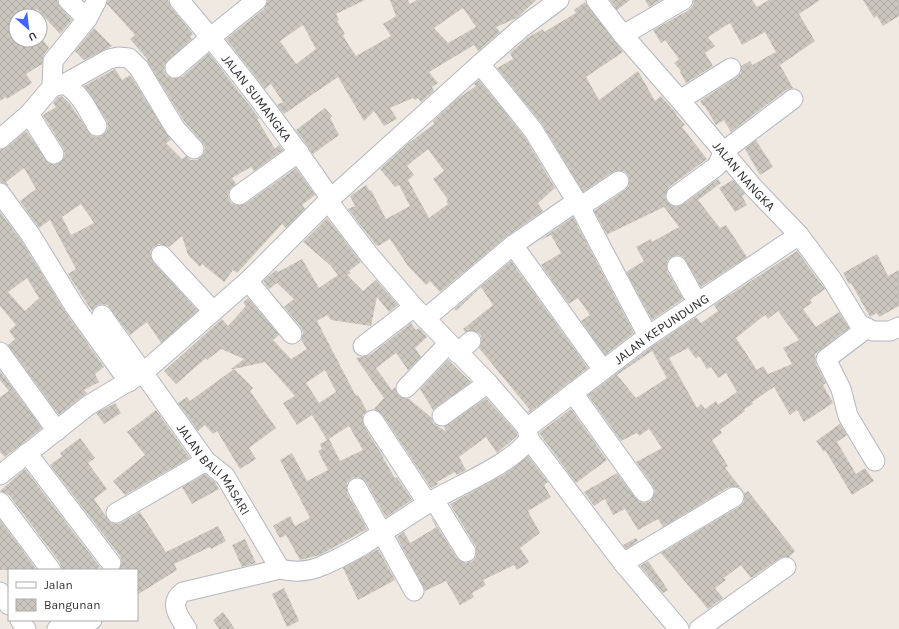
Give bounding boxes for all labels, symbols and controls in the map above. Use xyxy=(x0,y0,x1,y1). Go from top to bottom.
north arrow xyxy=(8,8,48,48)
text: U xyxy=(26,29,39,44)
street label: JALAN SUMANGKA xyxy=(219,51,295,145)
street label: JALAN NANGKA xyxy=(710,138,779,214)
street label: JALAN KEPUNDUNG xyxy=(611,291,712,367)
street label: JALAN BALI MASARI xyxy=(174,421,253,518)
legend xyxy=(8,569,138,621)
text: Jalan xyxy=(44,578,73,592)
text: Bangunan xyxy=(44,598,100,612)

